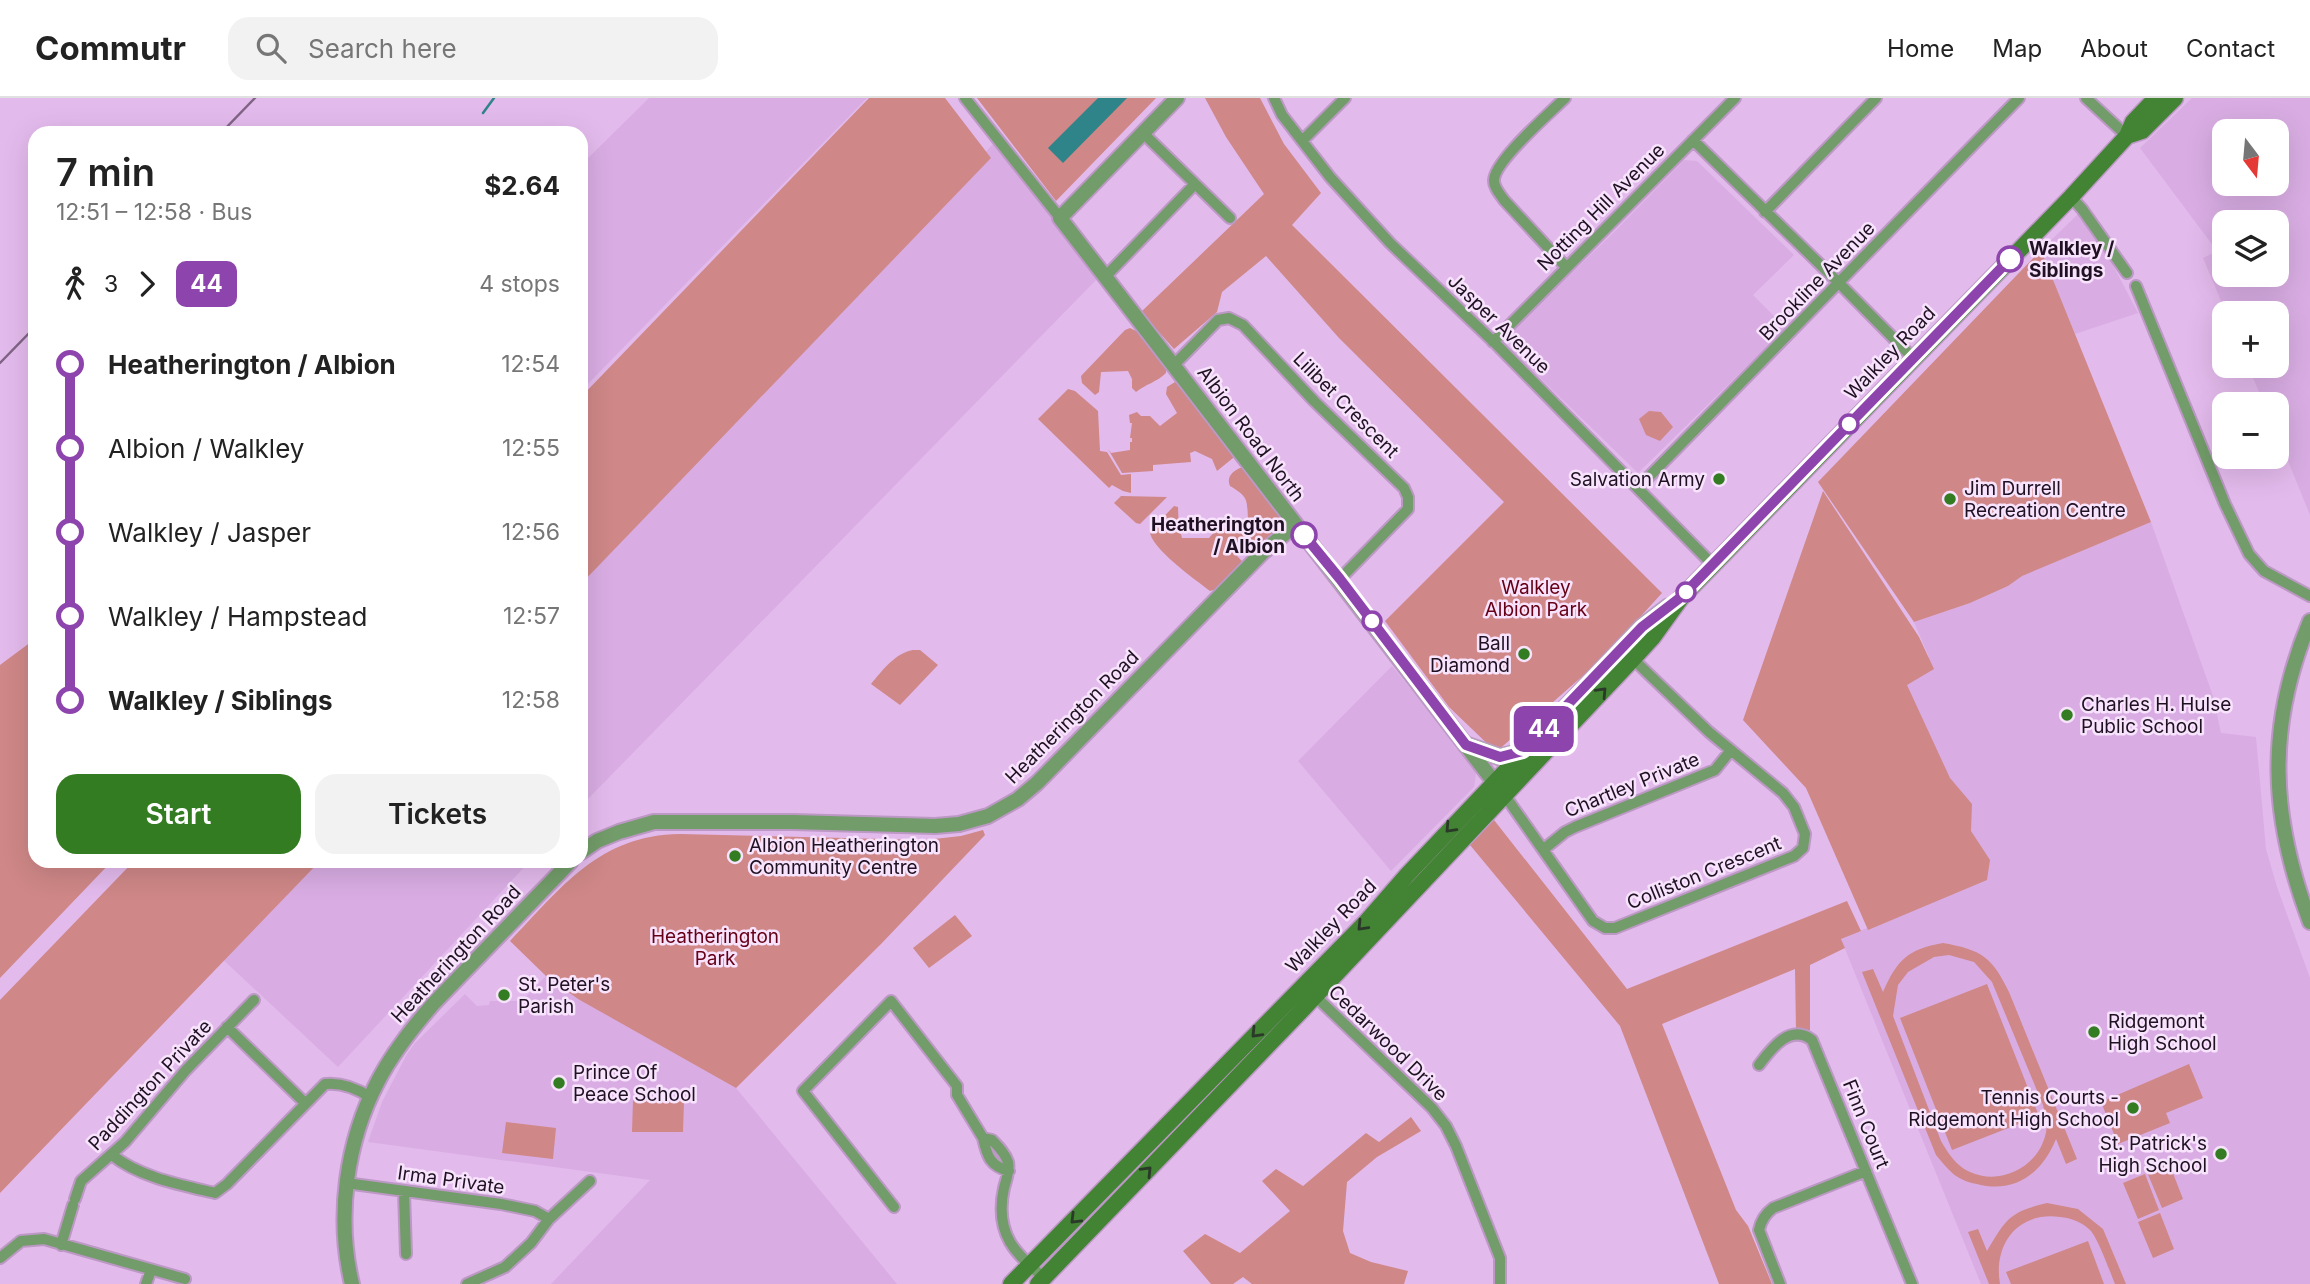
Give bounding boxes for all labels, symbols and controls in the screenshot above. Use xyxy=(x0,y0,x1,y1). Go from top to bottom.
search box xyxy=(228,17,718,80)
text: Commutr xyxy=(35,28,186,68)
icon: search xyxy=(252,29,290,67)
text: Search here xyxy=(308,33,457,64)
text: Home xyxy=(1887,34,1954,63)
text: Map xyxy=(1992,34,2042,63)
text: About xyxy=(2080,34,2148,63)
text: Contact xyxy=(2186,34,2275,63)
north arrow xyxy=(2212,119,2289,196)
map controls xyxy=(2212,119,2289,469)
street label: Notting Hill Avenue xyxy=(1533,139,1669,275)
text: 7 min xyxy=(56,149,155,195)
text: $2.64 xyxy=(484,170,560,201)
text: 12:51 – 12:58 · Bus xyxy=(56,198,252,226)
button: layers xyxy=(2212,210,2289,287)
street label: Brookline Avenue xyxy=(1755,217,1879,345)
place label: Walkley / Siblings xyxy=(2029,237,2115,282)
marker: Walkley / Siblings xyxy=(1997,246,2023,272)
icon: walk xyxy=(56,265,94,303)
icon: forward xyxy=(128,265,166,303)
text: 44 xyxy=(190,269,223,298)
street label: Jasper Avenue xyxy=(1443,269,1555,379)
text: 3 xyxy=(104,270,118,298)
text: 4 stops xyxy=(479,270,560,298)
button: + xyxy=(2212,301,2289,378)
street label: Walkley Road xyxy=(1840,302,1940,404)
street label: Lilibet Crescent xyxy=(1288,347,1404,463)
text: Heatherington / Albion xyxy=(108,349,396,380)
text: 12:54 xyxy=(501,350,560,378)
street label: Albion Road North xyxy=(1193,362,1309,506)
button: − xyxy=(2212,392,2289,469)
unlabelled marker xyxy=(1839,414,1859,434)
text: Albion / Walkley xyxy=(108,433,304,464)
text: 12:55 xyxy=(502,434,560,462)
place label: Salvation Army xyxy=(1570,468,1705,491)
marker: Salvation Army xyxy=(1711,471,1727,487)
place label: Jim Durrell Recreation Centre xyxy=(1964,477,2126,522)
marker: Jim Durrell Recreation Centre xyxy=(1942,491,1958,507)
place label: Heatherington / Albion xyxy=(1151,513,1285,558)
text: Walkley / Jasper xyxy=(108,517,311,548)
text: 12:56 xyxy=(502,518,560,546)
marker: Heatherington / Albion xyxy=(1291,522,1317,548)
park label: Walkley Albion Park xyxy=(1485,576,1588,621)
unlabelled marker xyxy=(1676,582,1696,602)
text: Walkley / Hampstead xyxy=(108,601,368,632)
text: 12:57 xyxy=(503,602,560,630)
unlabelled marker xyxy=(1362,611,1382,631)
place label: Ball Diamond xyxy=(1430,632,1510,677)
street label: Heatherington Road xyxy=(1000,645,1144,789)
marker: Ball Diamond xyxy=(1516,646,1532,662)
text: Walkley / Siblings xyxy=(108,685,333,716)
text: 12:58 xyxy=(502,686,560,714)
one-way arrow xyxy=(1593,687,1606,700)
place label: Charles H. Hulse Public School xyxy=(2081,693,2231,738)
line badge: 44 xyxy=(1512,706,1576,752)
marker: Charles H. Hulse Public School xyxy=(2059,707,2075,723)
text: 44 xyxy=(1528,714,1560,743)
street label: Chartley Private xyxy=(1561,747,1703,823)
button: Start xyxy=(56,774,301,854)
button: Tickets xyxy=(315,774,560,854)
one-way arrow xyxy=(1446,820,1459,833)
street label: Colliston Crescent xyxy=(1624,832,1784,914)
place label: Albion Heatherington Community Centre xyxy=(749,834,939,879)
marker: Albion Heatherington Community Centre xyxy=(727,848,743,864)
street label: Walkley Road xyxy=(1281,875,1381,977)
street label: Heatherington Road xyxy=(386,881,526,1027)
one-way arrow xyxy=(1357,918,1370,931)
park label: Heatherington Park xyxy=(651,925,779,970)
place label: St. Peter's Parish xyxy=(518,973,610,1018)
street label: Cedarwood Drive xyxy=(1324,980,1452,1106)
marker: St. Peter's Parish xyxy=(496,987,512,1003)
place label: Ridgemont High School xyxy=(2108,1010,2217,1055)
street label: Paddington Private xyxy=(84,1015,216,1155)
marker: Ridgemont High School xyxy=(2086,1024,2102,1040)
one-way arrow xyxy=(1251,1025,1264,1038)
place label: Prince Of Peace School xyxy=(573,1061,696,1106)
marker: Prince Of Peace School xyxy=(551,1075,567,1091)
street label: Finn Court xyxy=(1838,1076,1894,1172)
place label: Tennis Courts - Ridgemont High School xyxy=(1908,1086,2119,1131)
marker: Tennis Courts - Ridgemont High School xyxy=(2125,1100,2141,1116)
place label: St. Patrick's High School xyxy=(2098,1132,2207,1177)
marker: St. Patrick's High School xyxy=(2213,1146,2229,1162)
street label: Irma Private xyxy=(396,1161,506,1199)
one-way arrow xyxy=(1138,1167,1151,1180)
one-way arrow xyxy=(1071,1211,1084,1224)

